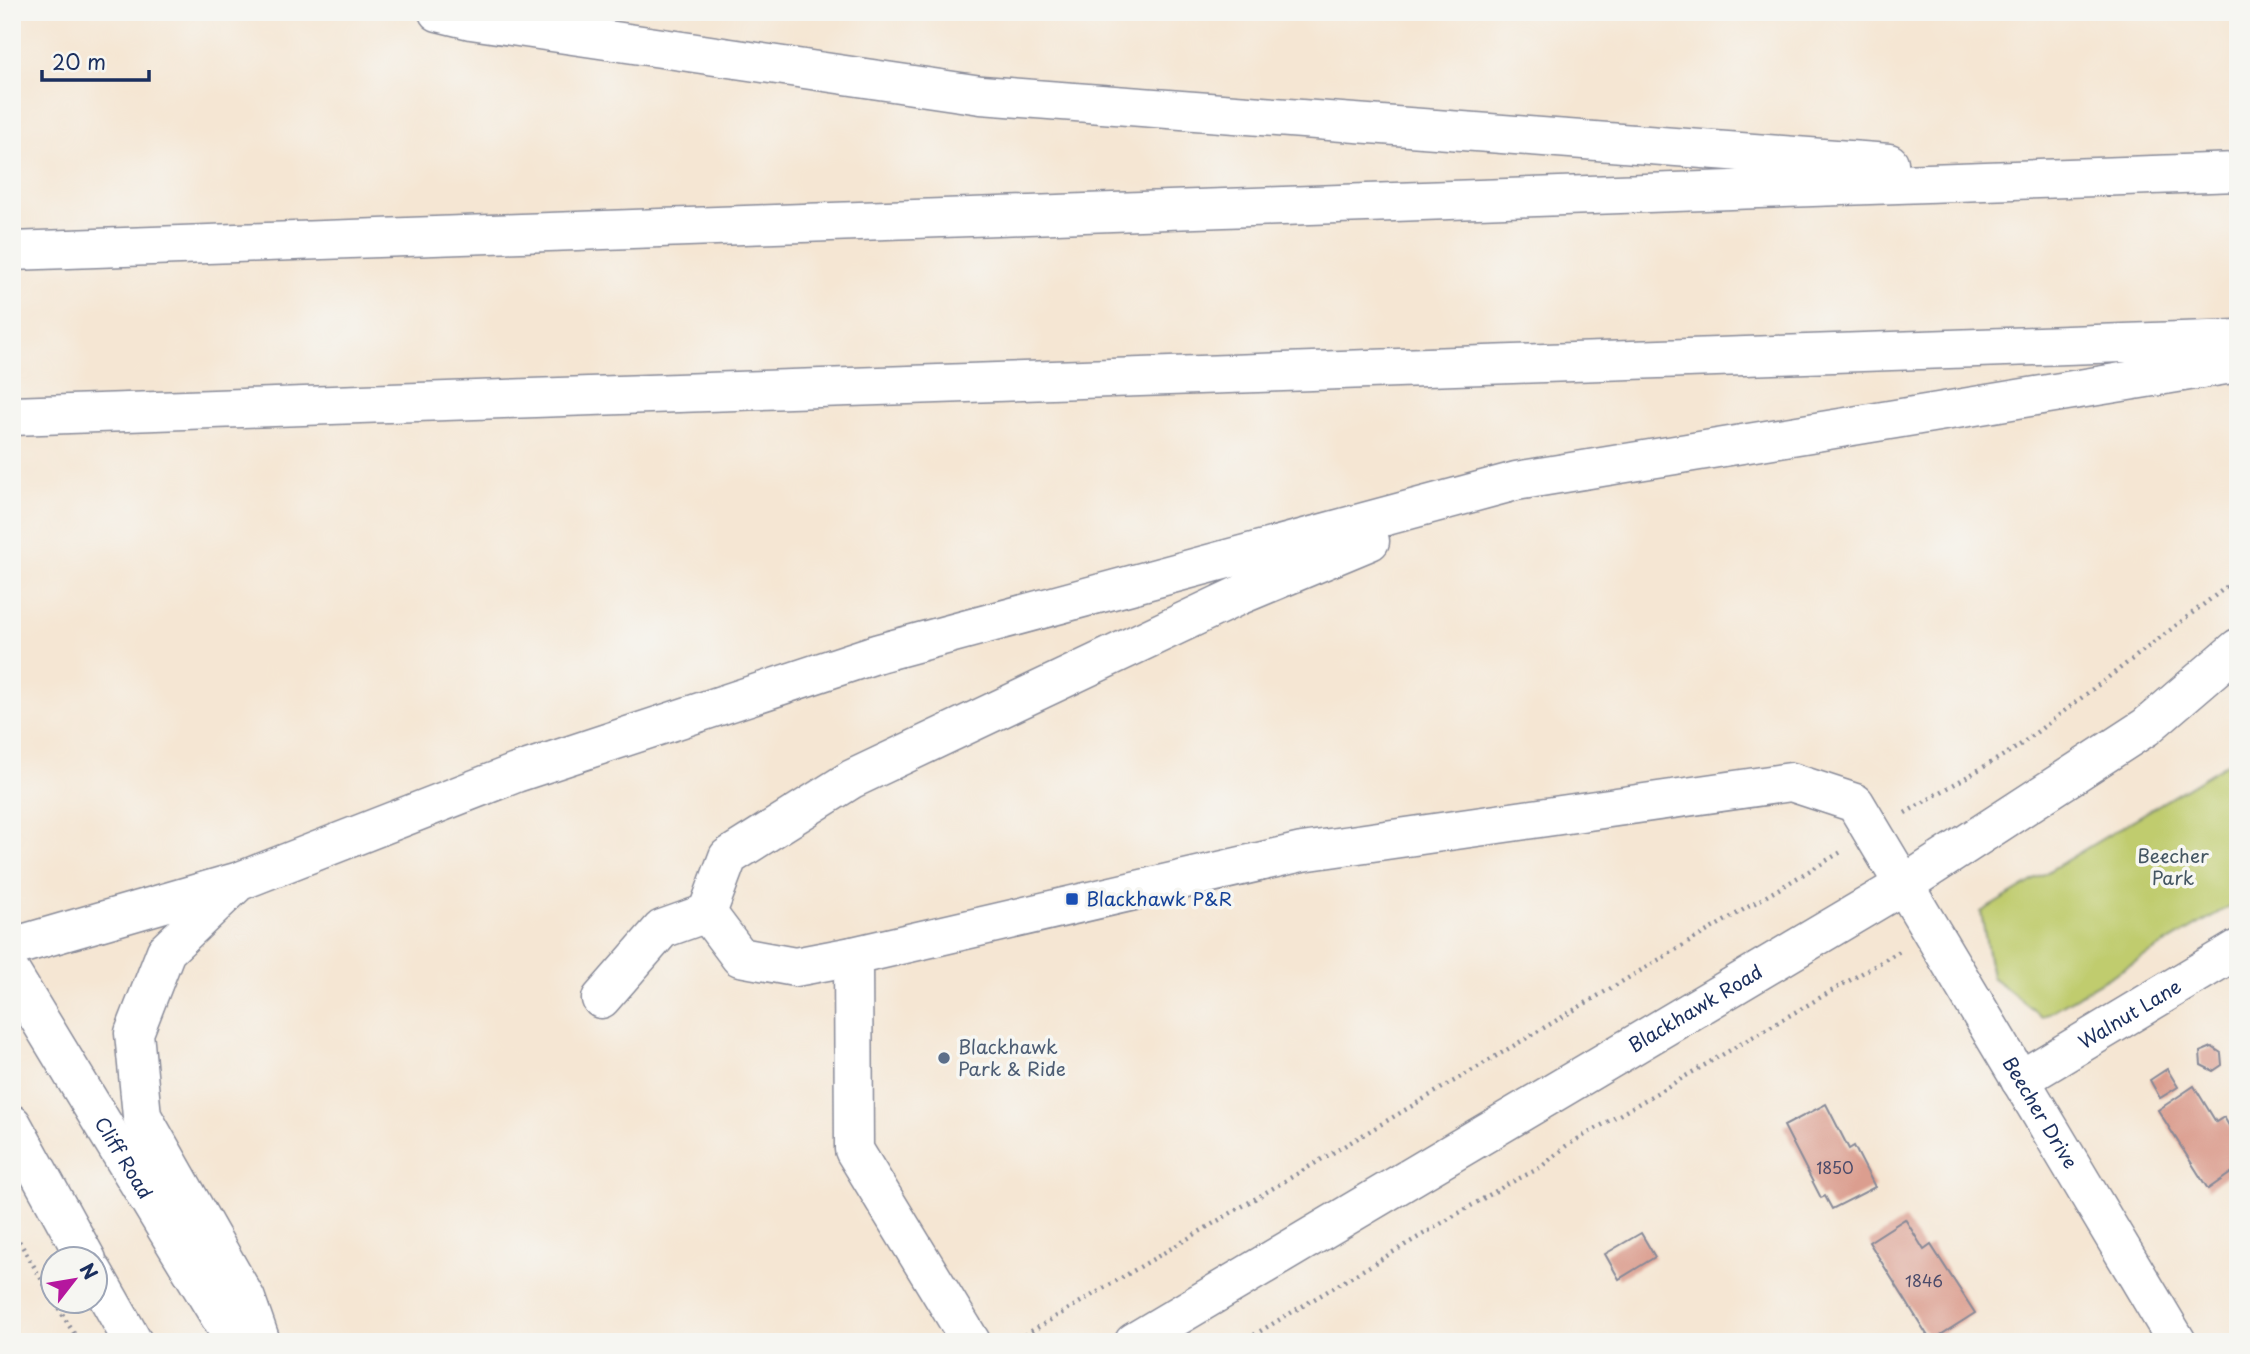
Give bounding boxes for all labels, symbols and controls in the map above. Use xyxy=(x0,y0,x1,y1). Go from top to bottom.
scale bar xyxy=(42,38,149,82)
text: 20 m xyxy=(52,45,106,77)
park label: Beecher Park xyxy=(2137,841,2209,891)
place label: Blackhawk P&R xyxy=(1086,884,1232,912)
marker: Blackhawk P&R xyxy=(1064,891,1080,907)
street label: Blackhawk Road xyxy=(1623,957,1767,1058)
street label: Walnut Lane xyxy=(2072,971,2186,1055)
place label: Blackhawk Park & Ride xyxy=(958,1032,1066,1082)
marker: Blackhawk Park & Ride xyxy=(936,1050,952,1066)
street label: Beecher Drive xyxy=(1997,1051,2085,1174)
street label: Cliff Road xyxy=(89,1111,160,1204)
house number: 1850 xyxy=(1816,1155,1854,1179)
north arrow xyxy=(38,1246,108,1316)
text: N xyxy=(74,1257,105,1284)
house number: 1846 xyxy=(1905,1268,1943,1292)

